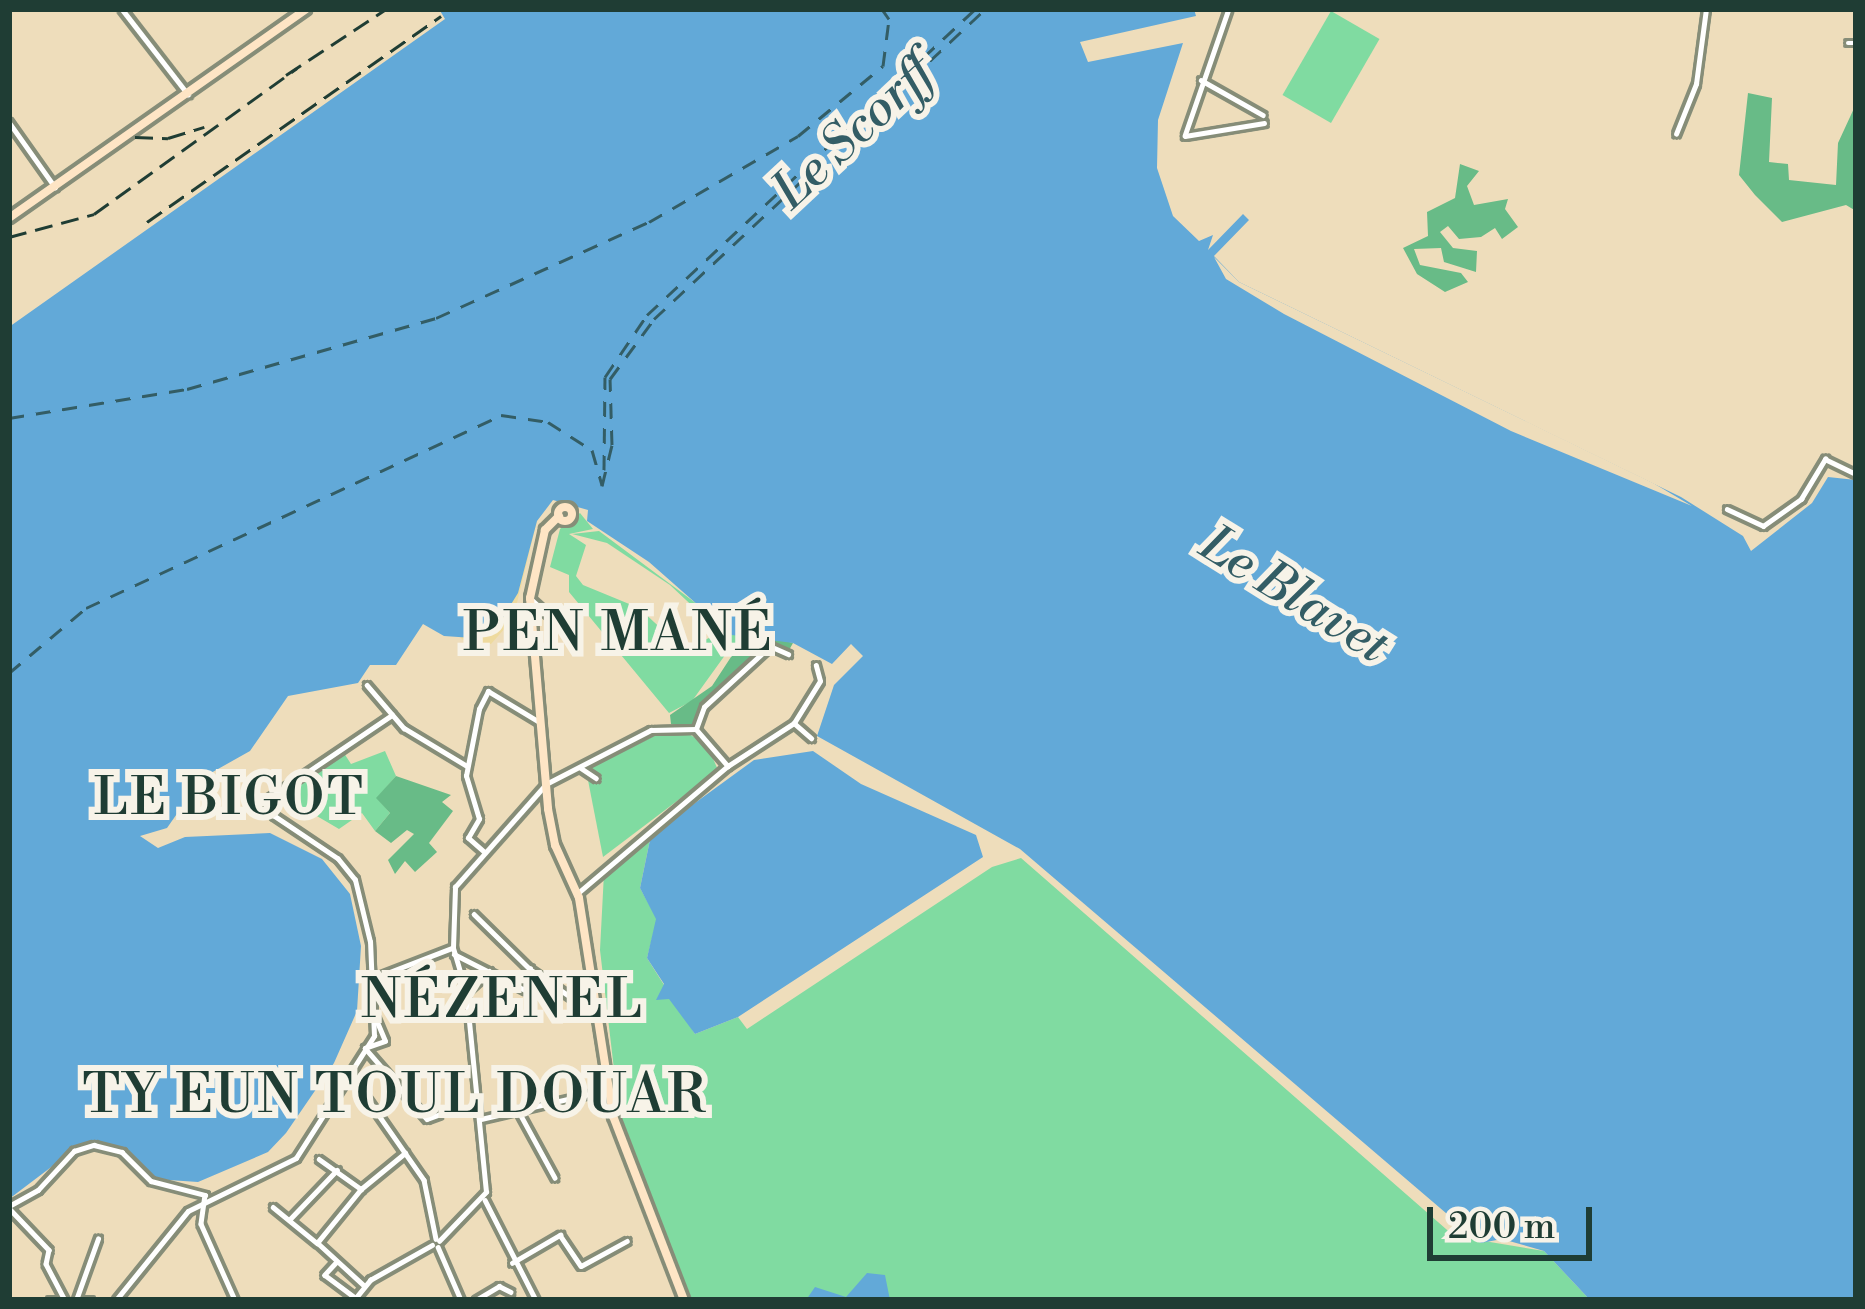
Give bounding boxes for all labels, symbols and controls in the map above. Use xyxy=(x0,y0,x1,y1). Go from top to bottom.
water label: Le Scorff xyxy=(761,44,947,222)
water label: Le Blavet xyxy=(1189,514,1399,678)
district label: PEN MANÉ xyxy=(463,602,775,666)
district label: LE BIGOT xyxy=(94,768,366,830)
district label: NÉZENEL xyxy=(361,969,645,1033)
district label: TY EUN TOUL DOUAR xyxy=(82,1064,708,1128)
scale bar xyxy=(1433,1183,1598,1257)
text: 200 m xyxy=(1448,1205,1555,1250)

